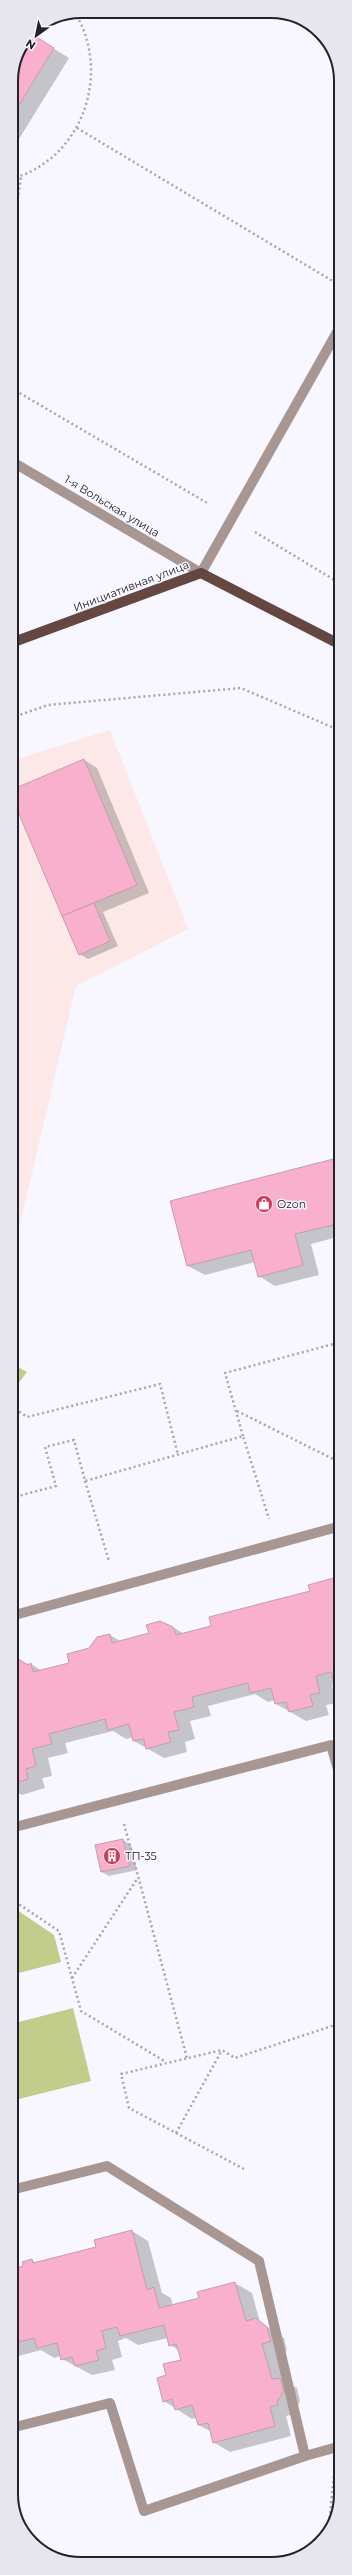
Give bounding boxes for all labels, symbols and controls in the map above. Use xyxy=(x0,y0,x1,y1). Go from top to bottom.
north arrow xyxy=(16,16,56,56)
text: N xyxy=(23,36,38,53)
street label: 1-я Вольская улица xyxy=(62,472,162,540)
street label: Инициативная улица xyxy=(71,557,191,615)
shop icon: Ozon xyxy=(254,1194,274,1214)
place label: Ozon xyxy=(277,1197,306,1211)
building icon: ТП-35 xyxy=(102,1846,122,1866)
place label: ТП-35 xyxy=(125,1849,157,1863)

